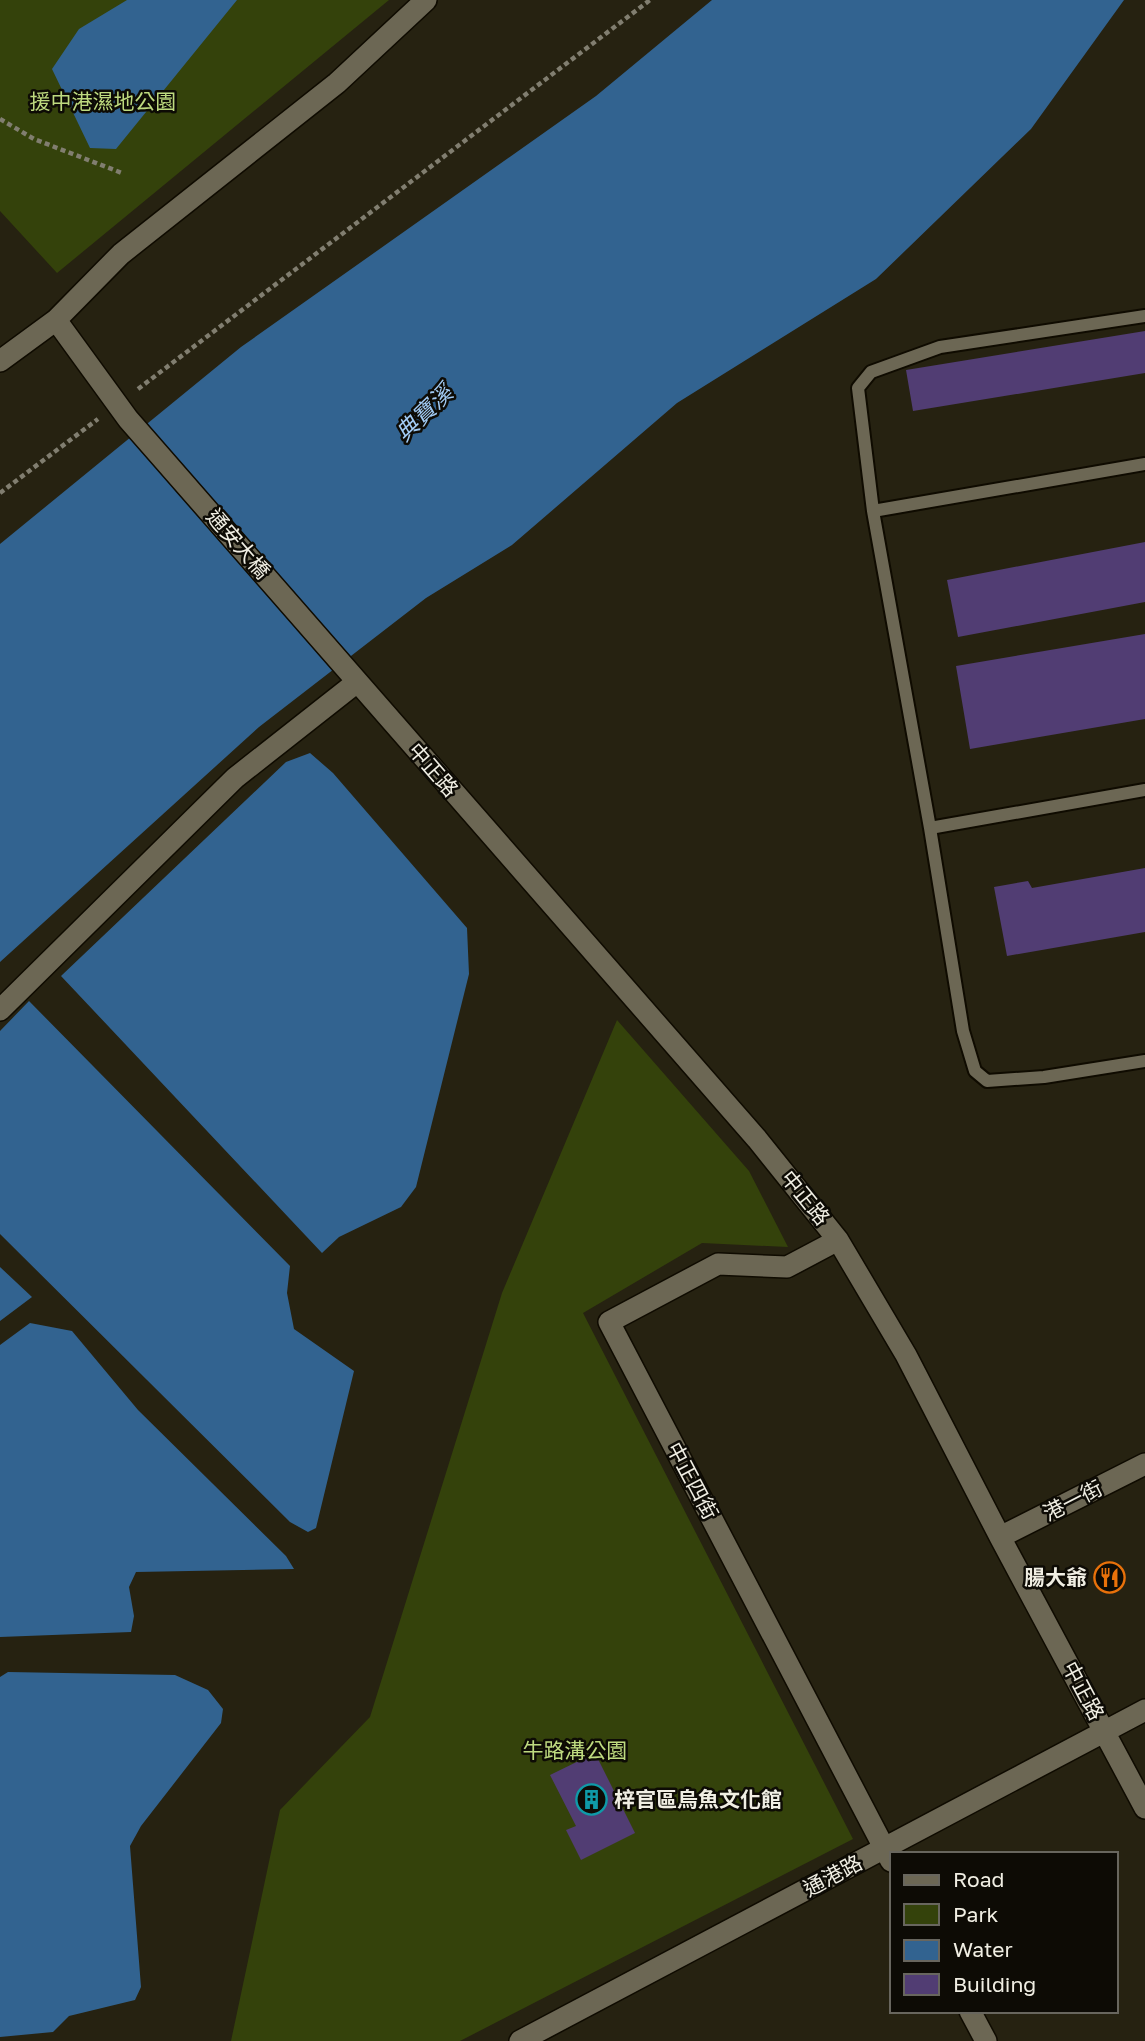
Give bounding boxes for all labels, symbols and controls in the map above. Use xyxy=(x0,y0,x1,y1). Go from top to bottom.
park label: 援中港濕地公園 xyxy=(30,88,177,114)
water label: 典寶溪 xyxy=(389,376,460,446)
street label: 通安大橋 xyxy=(201,503,276,584)
street label: 中正路 xyxy=(403,737,464,802)
street label: 中正路 xyxy=(776,1165,836,1230)
street label: 中正四街 xyxy=(662,1437,724,1524)
street label: 港一街 xyxy=(1039,1474,1107,1526)
restaurant icon: 腸大爺 xyxy=(1093,1561,1127,1595)
place label: 腸大爺 xyxy=(1024,1564,1087,1590)
street label: 中正路 xyxy=(1058,1657,1110,1724)
park label: 牛路溝公園 xyxy=(523,1737,628,1763)
building icon: 梓官區烏魚文化館 xyxy=(574,1783,608,1817)
place label: 梓官區烏魚文化館 xyxy=(614,1786,782,1812)
street label: 通港路 xyxy=(799,1849,866,1901)
legend xyxy=(890,1852,1117,2013)
text: Road xyxy=(953,1866,1004,1892)
text: Park xyxy=(953,1901,999,1927)
text: Water xyxy=(953,1936,1013,1962)
text: Building xyxy=(953,1971,1036,1997)

